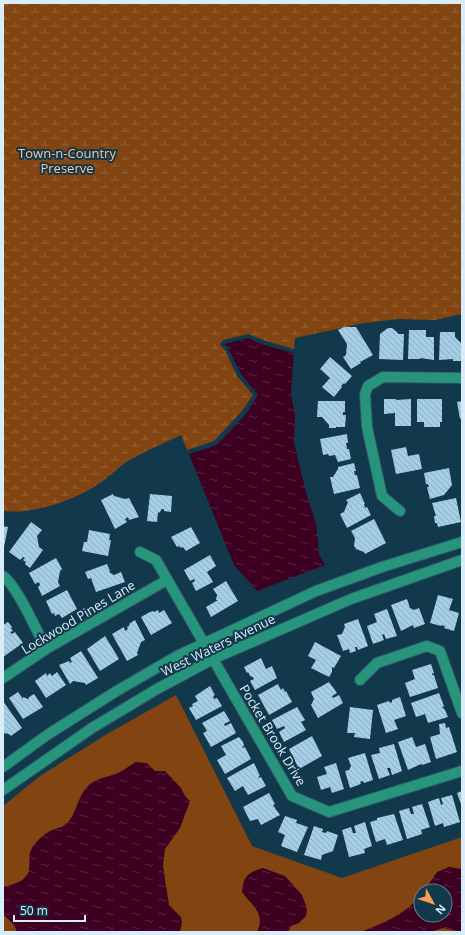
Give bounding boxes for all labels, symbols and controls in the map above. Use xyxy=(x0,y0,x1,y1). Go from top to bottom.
park label: Town-n-Country Preserve xyxy=(18,144,116,177)
street label: Lockwood Pines Lane xyxy=(18,576,138,658)
street label: West Waters Avenue xyxy=(158,610,278,680)
street label: Pocket Brook Drive xyxy=(236,681,310,789)
north arrow xyxy=(413,883,453,923)
scale bar xyxy=(14,897,85,923)
text: N xyxy=(432,901,450,918)
text: 50 m xyxy=(20,902,48,919)

